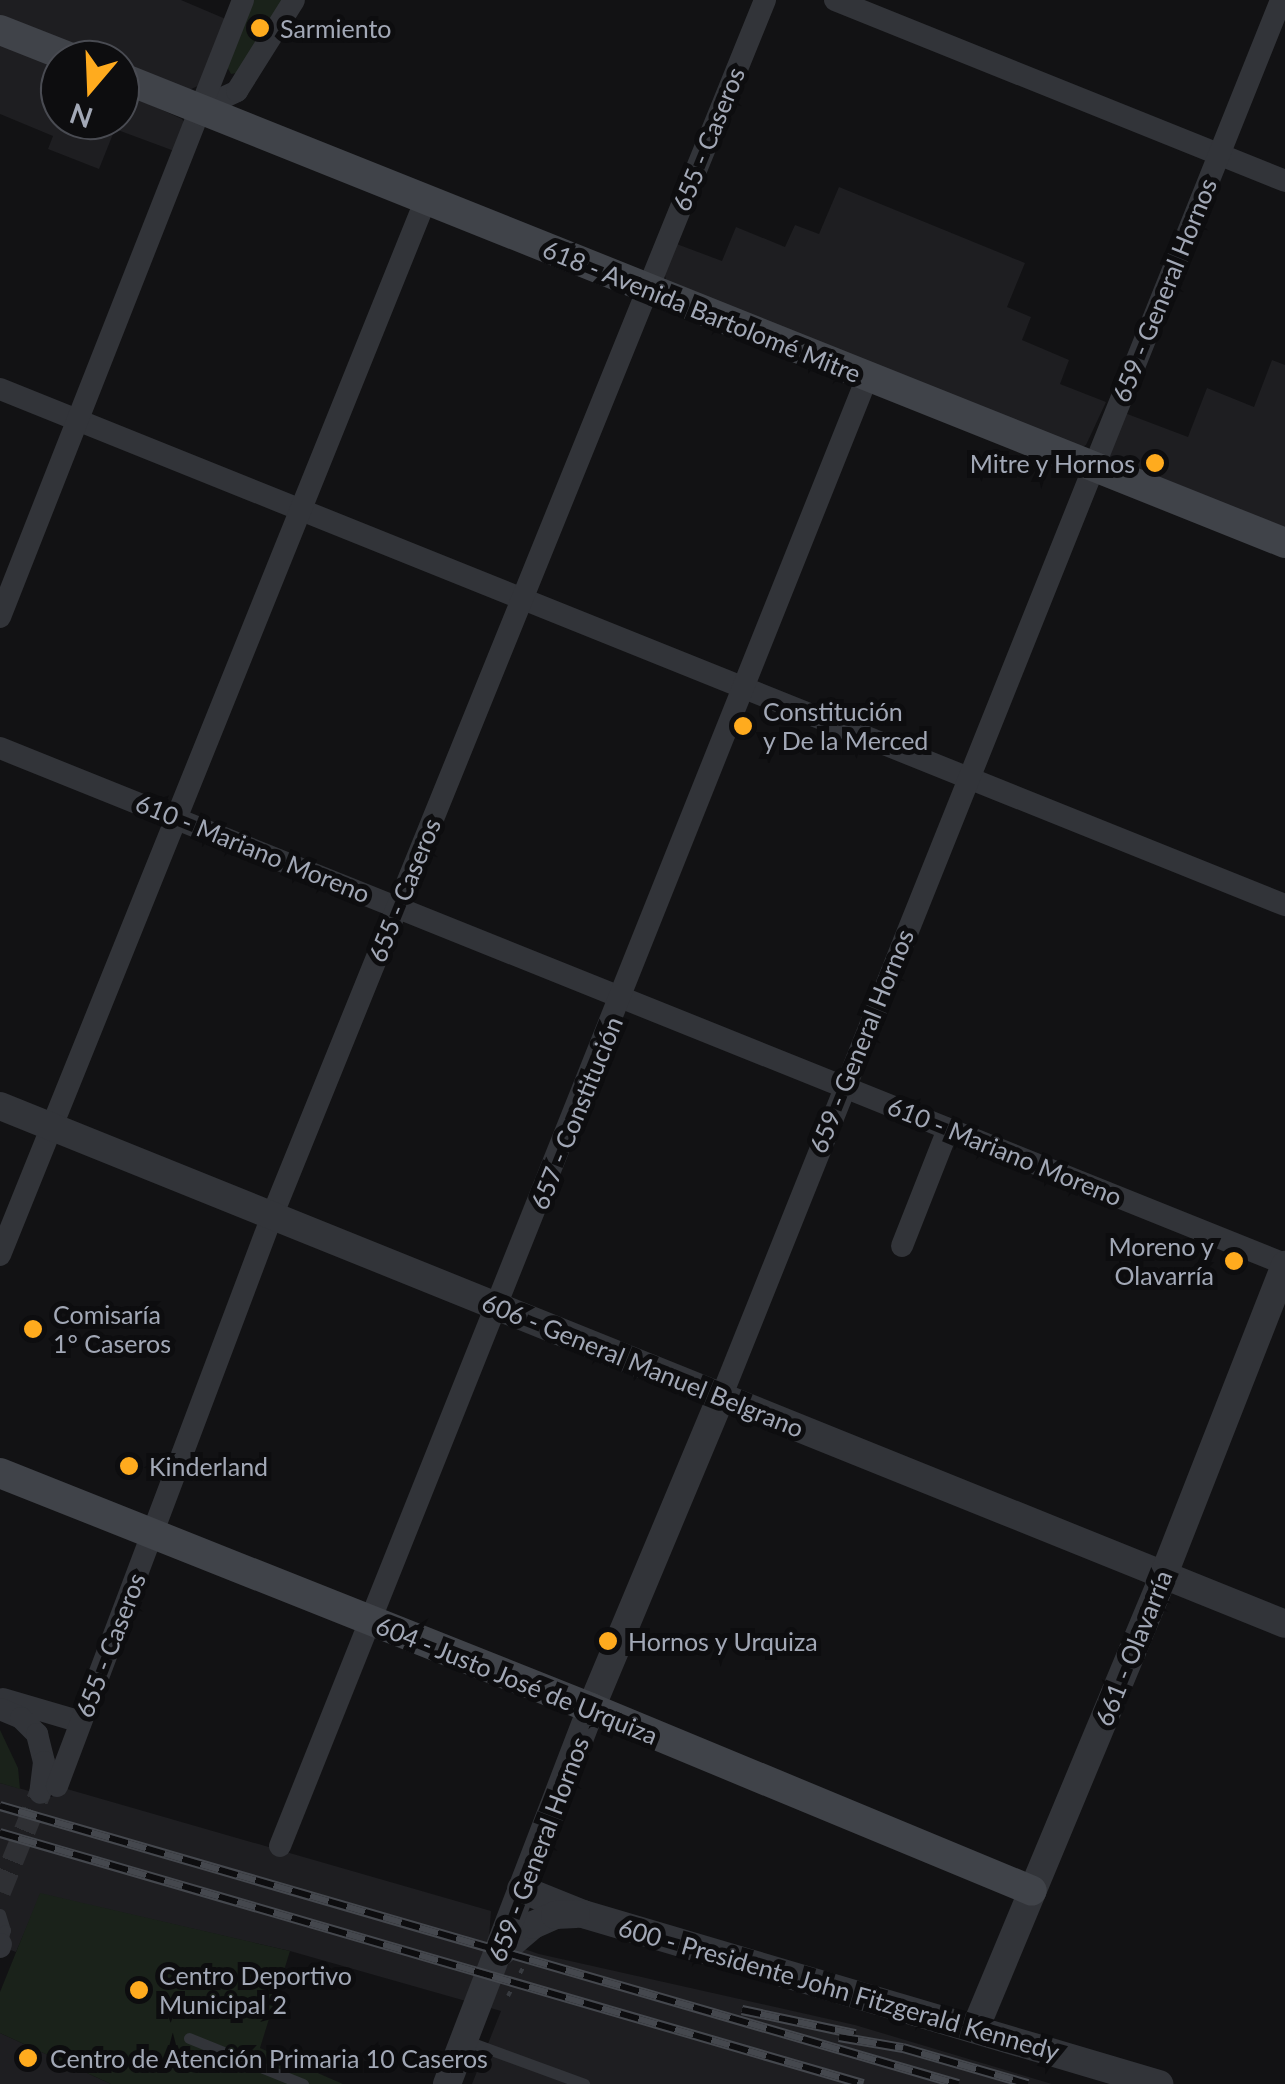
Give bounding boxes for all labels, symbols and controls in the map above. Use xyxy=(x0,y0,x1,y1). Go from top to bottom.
place label: Sarmiento xyxy=(280,13,392,43)
marker: Sarmiento xyxy=(249,17,271,39)
north arrow xyxy=(40,40,140,140)
street label: 655 - Caseros xyxy=(666,63,750,215)
text: N xyxy=(65,97,97,136)
street label: 659 - General Hornos xyxy=(1105,174,1223,406)
street label: 618 - Avenida Bartolomé Mitre xyxy=(538,233,866,389)
place label: Mitre y Hornos xyxy=(969,448,1135,478)
marker: Mitre y Hornos xyxy=(1144,452,1166,474)
place label: Constitución y De la Merced xyxy=(763,697,929,756)
marker: Constitución y De la Merced xyxy=(732,715,754,737)
street label: 610 - Mariano Moreno xyxy=(132,787,374,909)
street label: 655 - Caseros xyxy=(362,814,446,966)
street label: 659 - General Hornos xyxy=(802,925,920,1157)
street label: 657 - Constitución xyxy=(524,1012,628,1214)
street label: 610 - Mariano Moreno xyxy=(884,1090,1126,1212)
place label: Moreno y Olavarría xyxy=(1108,1232,1214,1291)
marker: Moreno y Olavarría xyxy=(1223,1250,1245,1272)
street label: 606 - General Manuel Belgrano xyxy=(478,1287,808,1443)
place label: Comisaría 1° Caseros xyxy=(53,1300,171,1359)
marker: Comisaría 1° Caseros xyxy=(22,1318,44,1340)
place label: Kinderland xyxy=(149,1451,268,1481)
marker: Kinderland xyxy=(118,1455,140,1477)
street label: 661 - Olavarría xyxy=(1088,1566,1178,1730)
street label: 655 - Caseros xyxy=(69,1569,151,1721)
street label: 604 - Justo José de Urquiza xyxy=(371,1609,663,1751)
place label: Hornos y Urquiza xyxy=(628,1626,819,1656)
marker: Hornos y Urquiza xyxy=(597,1630,619,1652)
street label: 659 - General Hornos xyxy=(481,1732,595,1966)
street label: 600 - Presidente John Fitzgerald Kennedy xyxy=(615,1911,1063,2067)
place label: Centro Deportivo Municipal 2 xyxy=(159,1961,352,2020)
marker: Centro Deportivo Municipal 2 xyxy=(128,1979,150,2001)
place label: Centro de Atención Primaria 10 Caseros xyxy=(50,2043,489,2073)
marker: Centro de Atención Primaria 10 Caseros xyxy=(15,2045,41,2071)

